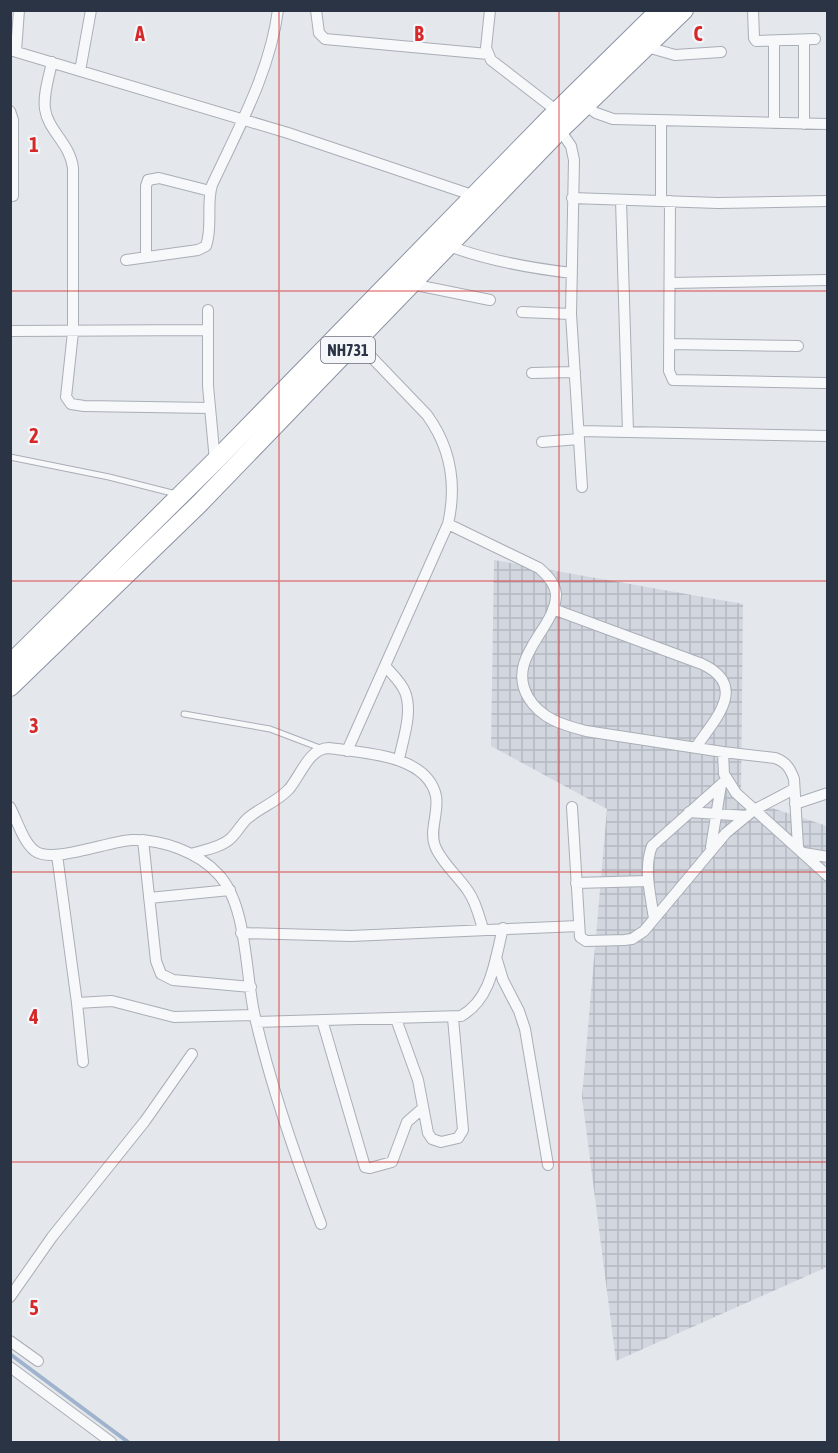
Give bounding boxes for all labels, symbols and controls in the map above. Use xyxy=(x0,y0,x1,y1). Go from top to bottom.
text: A xyxy=(134,22,145,45)
text: B xyxy=(414,22,424,45)
text: C xyxy=(694,22,703,45)
text: 1 xyxy=(29,133,39,156)
road number: NH731 xyxy=(321,337,375,363)
text: 2 xyxy=(29,424,39,447)
text: 3 xyxy=(29,714,39,737)
text: 4 xyxy=(28,1005,39,1028)
text: 5 xyxy=(29,1296,39,1319)

